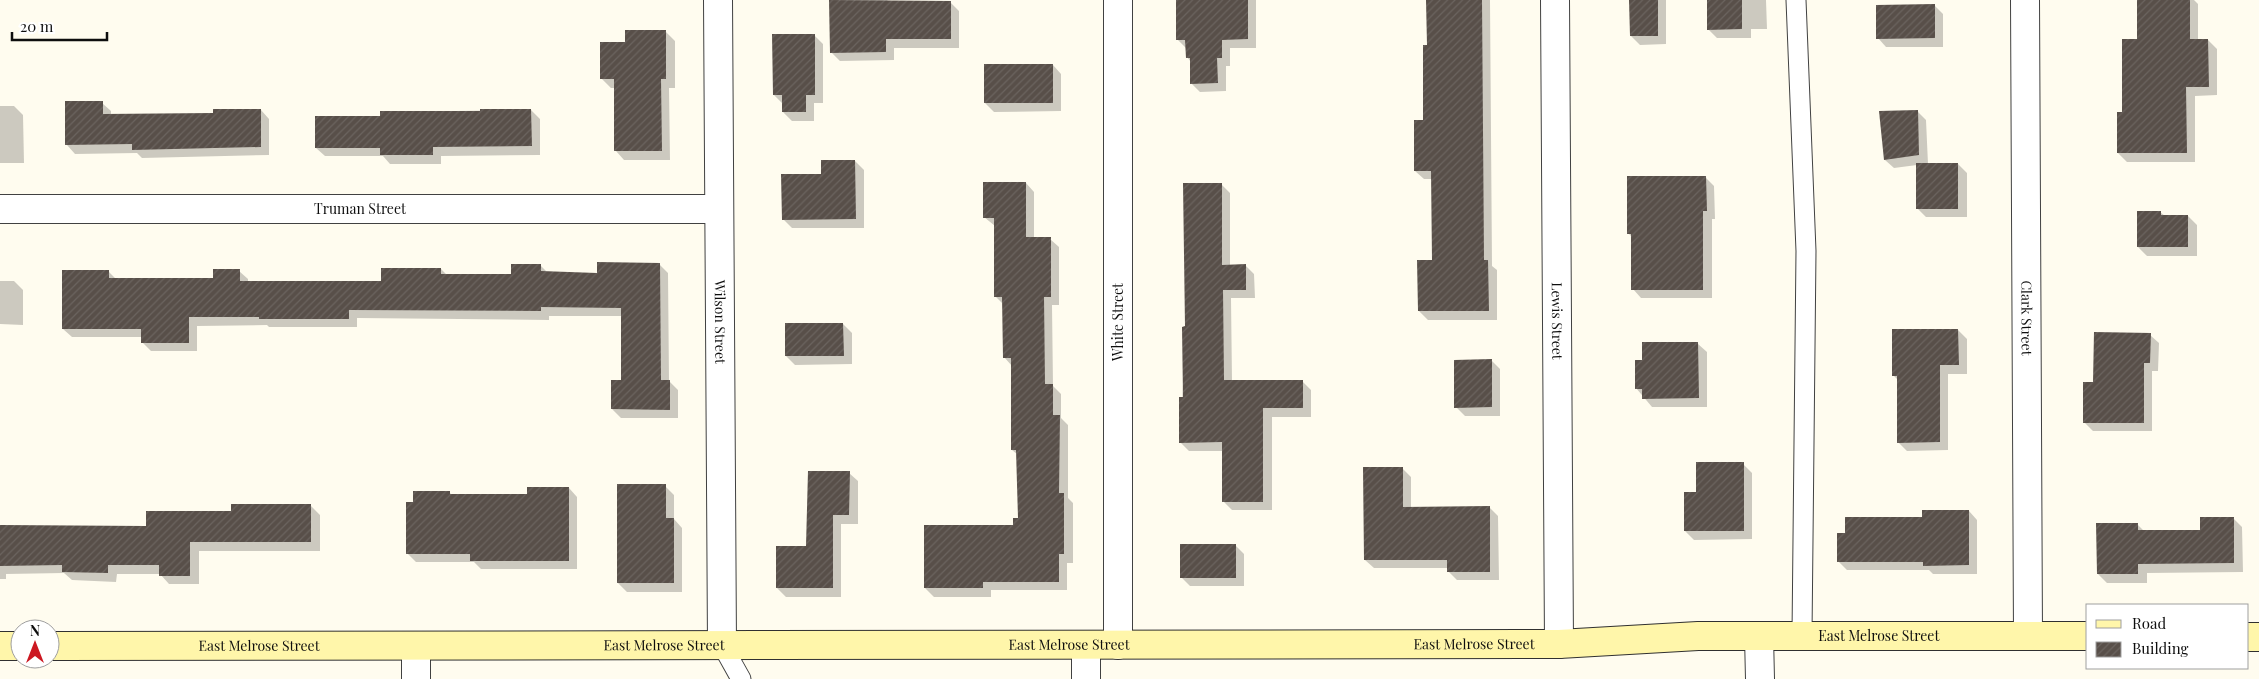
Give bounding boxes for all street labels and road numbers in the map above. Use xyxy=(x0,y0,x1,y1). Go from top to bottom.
street label: Truman Street xyxy=(314,199,407,218)
street label: Wilson Street xyxy=(711,279,730,365)
street label: Clark Street xyxy=(2017,280,2037,357)
street label: White Street xyxy=(1108,282,1127,362)
street label: Lewis Street xyxy=(1548,282,1567,361)
street label: East Melrose Street xyxy=(1818,626,1940,645)
street label: East Melrose Street xyxy=(1413,634,1536,653)
street label: East Melrose Street xyxy=(603,635,726,654)
street label: East Melrose Street xyxy=(1008,635,1131,654)
street label: East Melrose Street xyxy=(198,636,321,655)

